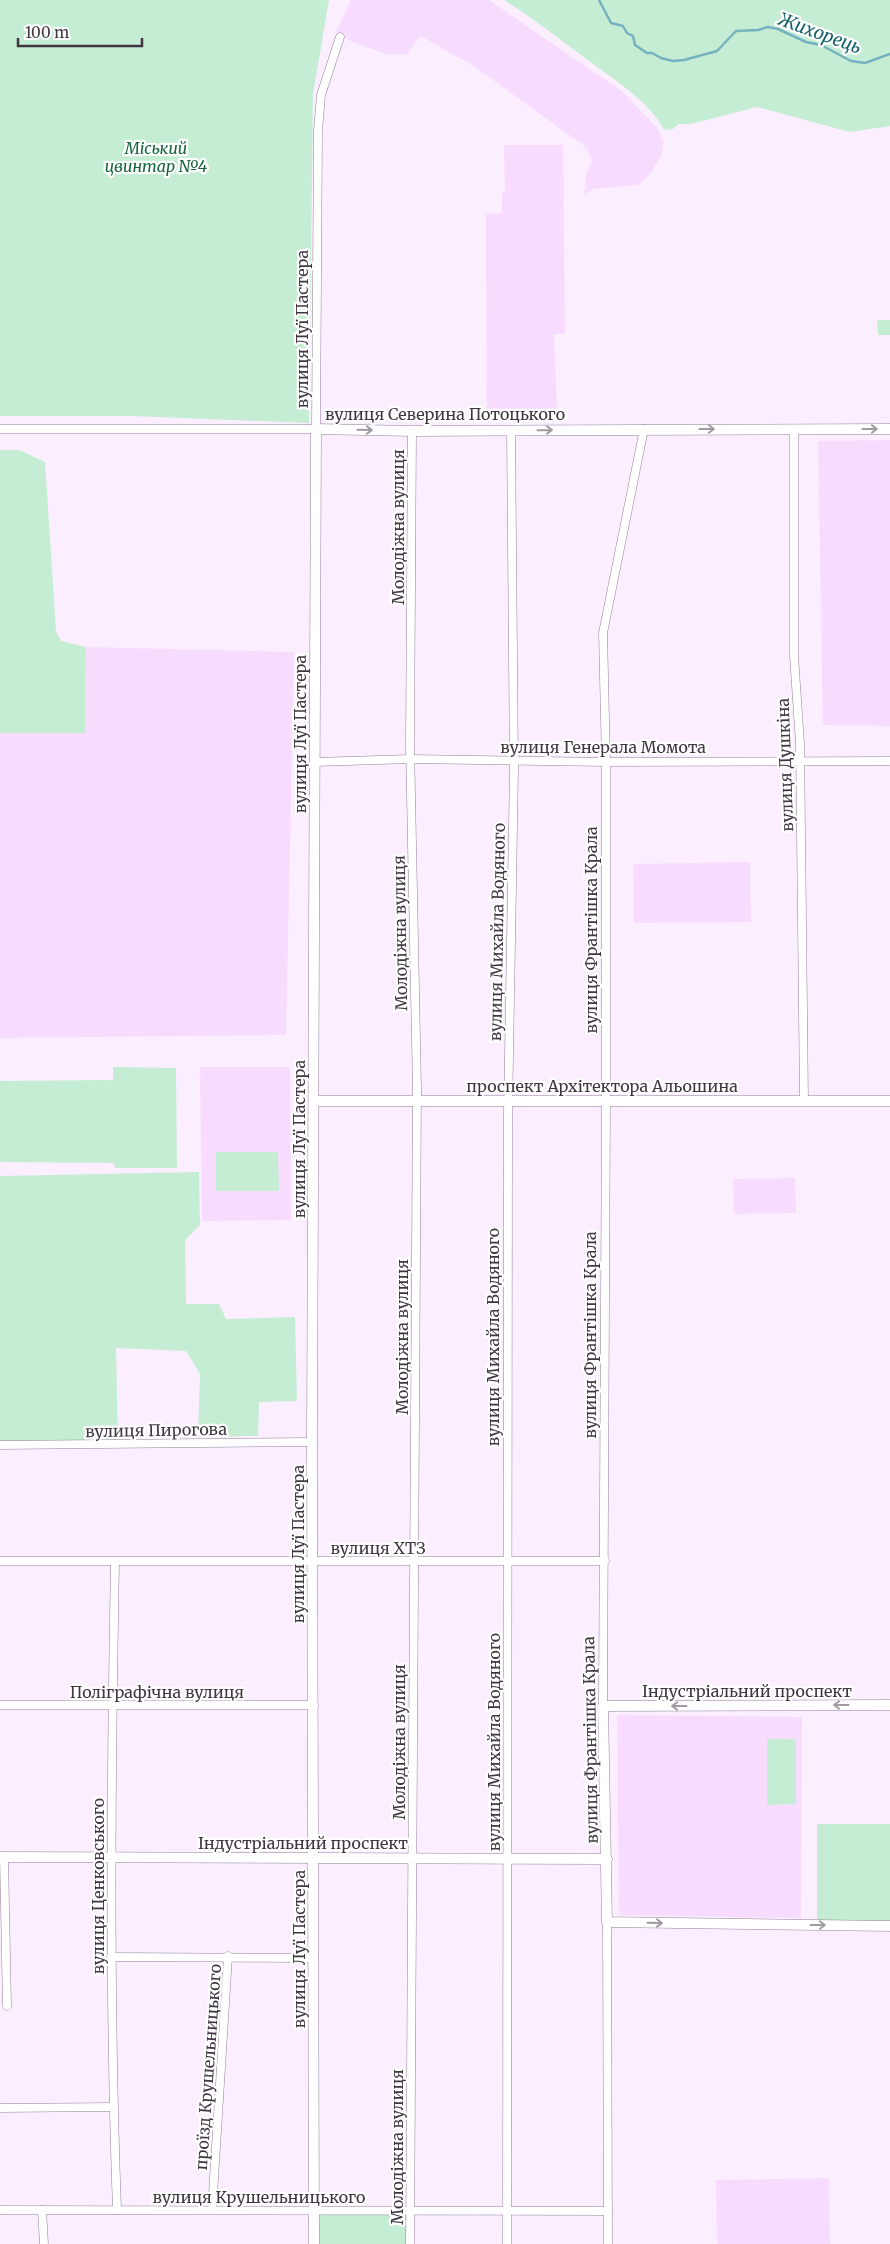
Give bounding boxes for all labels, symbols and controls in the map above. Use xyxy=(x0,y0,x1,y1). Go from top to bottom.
water label: Жихорець xyxy=(774,7,865,59)
scale bar xyxy=(18,15,141,47)
text: 100 m xyxy=(25,23,69,42)
park label: Міський цвинтар №4 xyxy=(105,138,208,176)
street label: вулиця Луї Пастера xyxy=(292,249,312,408)
street label: вулиця Северина Потоцького xyxy=(325,404,565,424)
one-way arrow xyxy=(698,424,715,434)
one-way arrow xyxy=(861,424,877,434)
one-way arrow xyxy=(356,425,372,435)
one-way arrow xyxy=(536,425,552,434)
street label: Молодіжна вулиця xyxy=(388,449,408,605)
street label: вулиця Луї Пастера xyxy=(290,654,310,813)
street label: вулиця Душкіна xyxy=(773,697,797,832)
street label: вулиця Генерала Момота xyxy=(500,737,706,757)
street label: вулиця Михайла Водяного xyxy=(485,823,509,1041)
street label: вулиця Франтішка Крала xyxy=(581,826,601,1034)
street label: Молодіжна вулиця xyxy=(389,855,411,1011)
street label: вулиця Луї Пастера xyxy=(289,1059,309,1218)
street label: проспект Архітектора Альошина xyxy=(466,1076,738,1096)
street label: вулиця Михайла Водяного xyxy=(483,1228,503,1446)
street label: вулиця Франтішка Крала xyxy=(580,1231,600,1439)
street label: Молодіжна вулиця xyxy=(392,1259,412,1415)
street label: вулиця Пирогова xyxy=(85,1419,227,1441)
street label: вулиця Луї Пастера xyxy=(288,1464,308,1623)
street label: вулиця ХТЗ xyxy=(331,1538,425,1558)
street label: вулиця Михайла Водяного xyxy=(484,1633,504,1851)
street label: вулиця Франтішка Крала xyxy=(578,1636,602,1844)
street label: Молодіжна вулиця xyxy=(389,1664,409,1820)
street label: Індустріальний проспект xyxy=(642,1681,852,1701)
street label: Поліграфічна вулиця xyxy=(70,1682,244,1702)
one-way arrow xyxy=(834,1700,850,1710)
one-way arrow xyxy=(671,1701,688,1711)
street label: вулиця Ценковського xyxy=(88,1798,108,1974)
street label: Індустріальний проспект xyxy=(198,1833,408,1853)
street label: вулиця Луї Пастера xyxy=(289,1869,309,2028)
one-way arrow xyxy=(647,1918,663,1927)
one-way arrow xyxy=(810,1920,826,1930)
street label: проїзд Крушельницького xyxy=(191,1963,225,2171)
street label: Молодіжна вулиця xyxy=(387,2069,407,2225)
street label: вулиця Крушельницького xyxy=(153,2187,365,2207)

